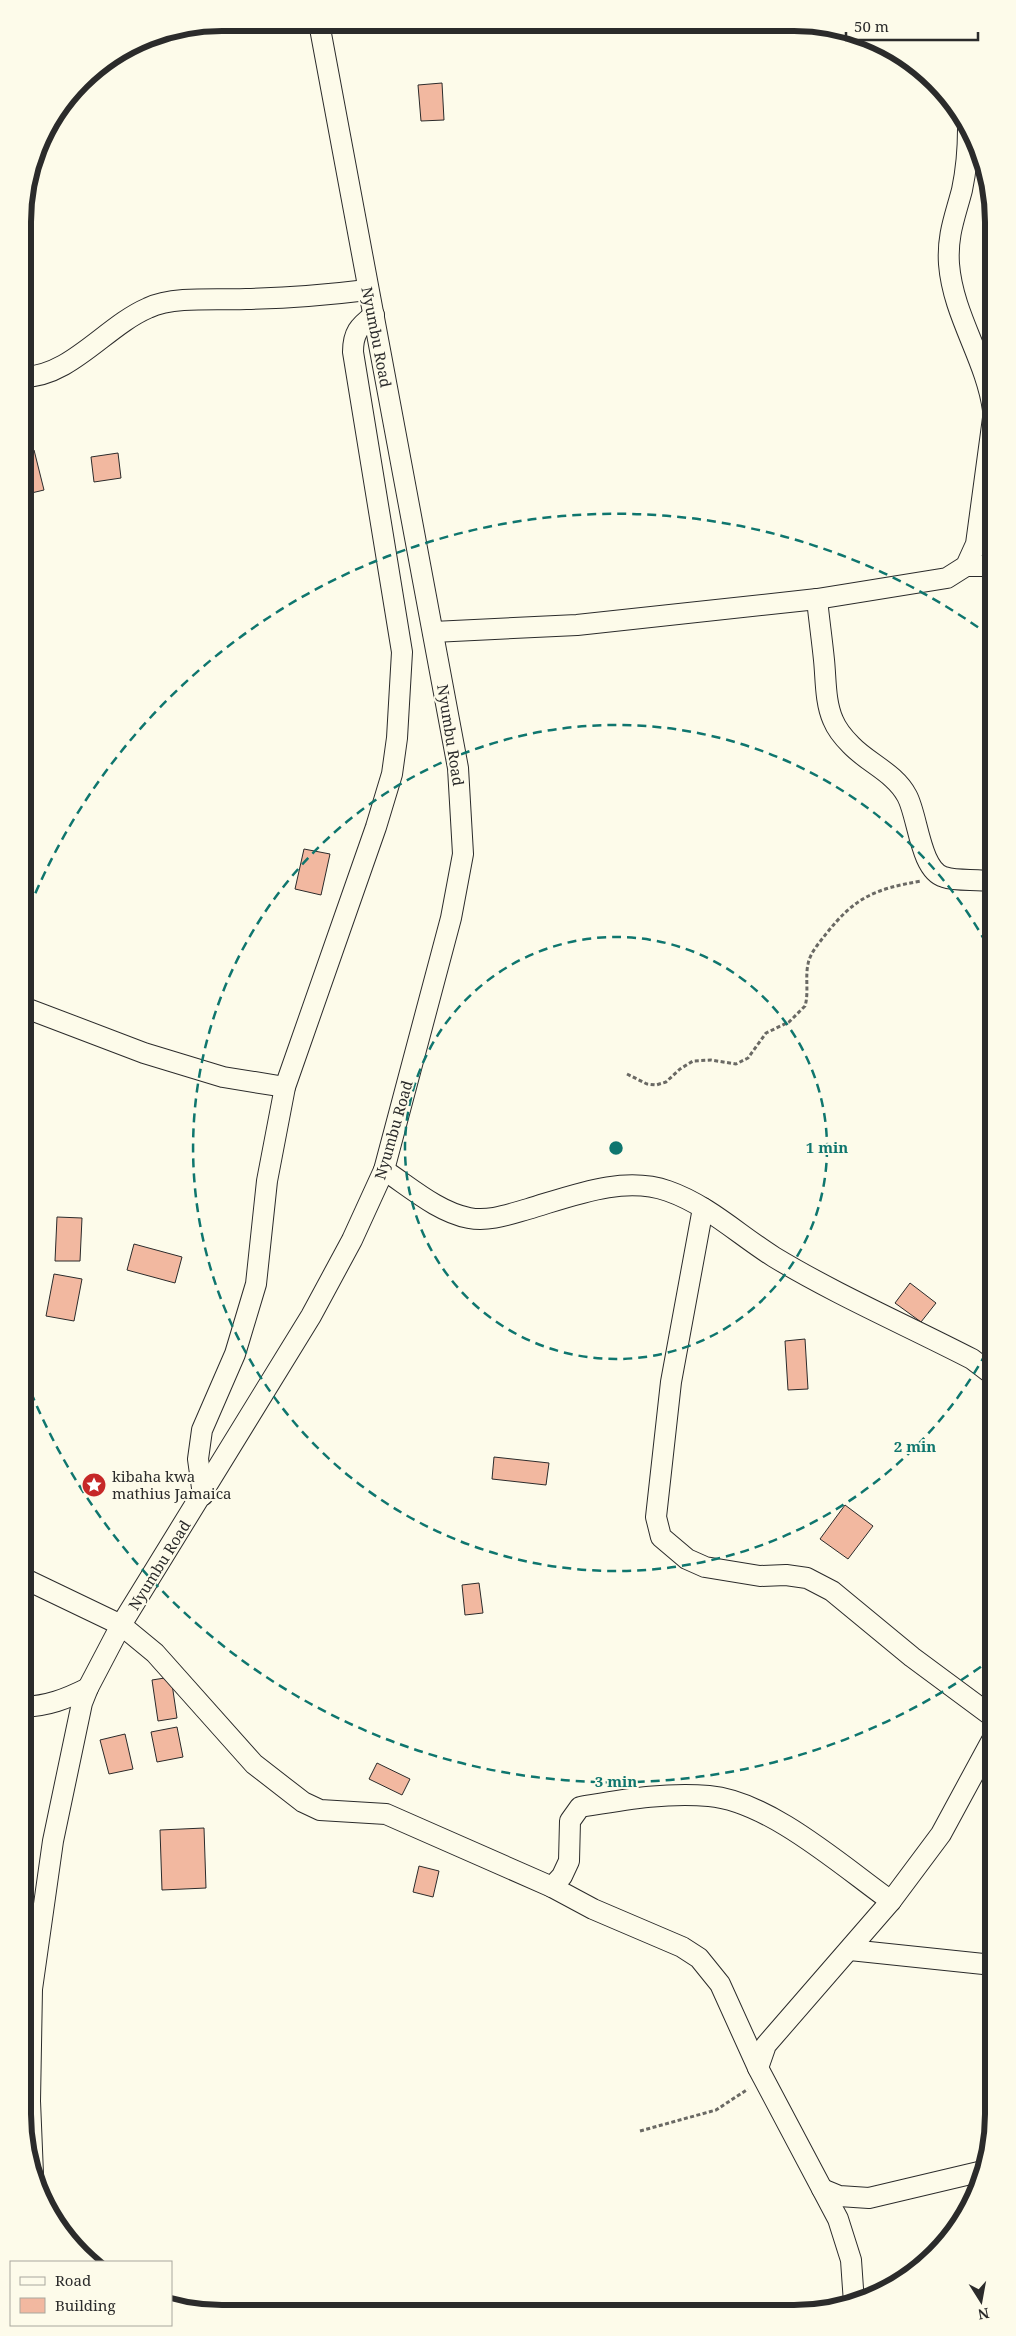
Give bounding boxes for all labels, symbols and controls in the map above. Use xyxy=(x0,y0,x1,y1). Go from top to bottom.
scale bar xyxy=(846,10,978,42)
text: 50 m xyxy=(854,16,889,36)
street label: Nyumbu Road xyxy=(357,285,397,389)
street label: Nyumbu Road xyxy=(433,683,469,787)
street label: Nyumbu Road xyxy=(369,1078,417,1182)
text: 1 min xyxy=(806,1137,848,1157)
centre of rings xyxy=(607,1139,625,1157)
text: 2 min xyxy=(894,1436,936,1456)
place label: kibaha kwa mathius Jamaica xyxy=(112,1466,231,1503)
place icon: kibaha kwa mathius Jamaica xyxy=(81,1472,107,1498)
street label: Nyumbu Road xyxy=(123,1516,195,1614)
text: 3 min xyxy=(595,1771,637,1791)
legend xyxy=(10,2261,172,2326)
text: Road xyxy=(55,2270,91,2290)
north arrow xyxy=(956,2276,1006,2326)
text: Building xyxy=(55,2295,116,2315)
text: N xyxy=(976,2304,991,2325)

